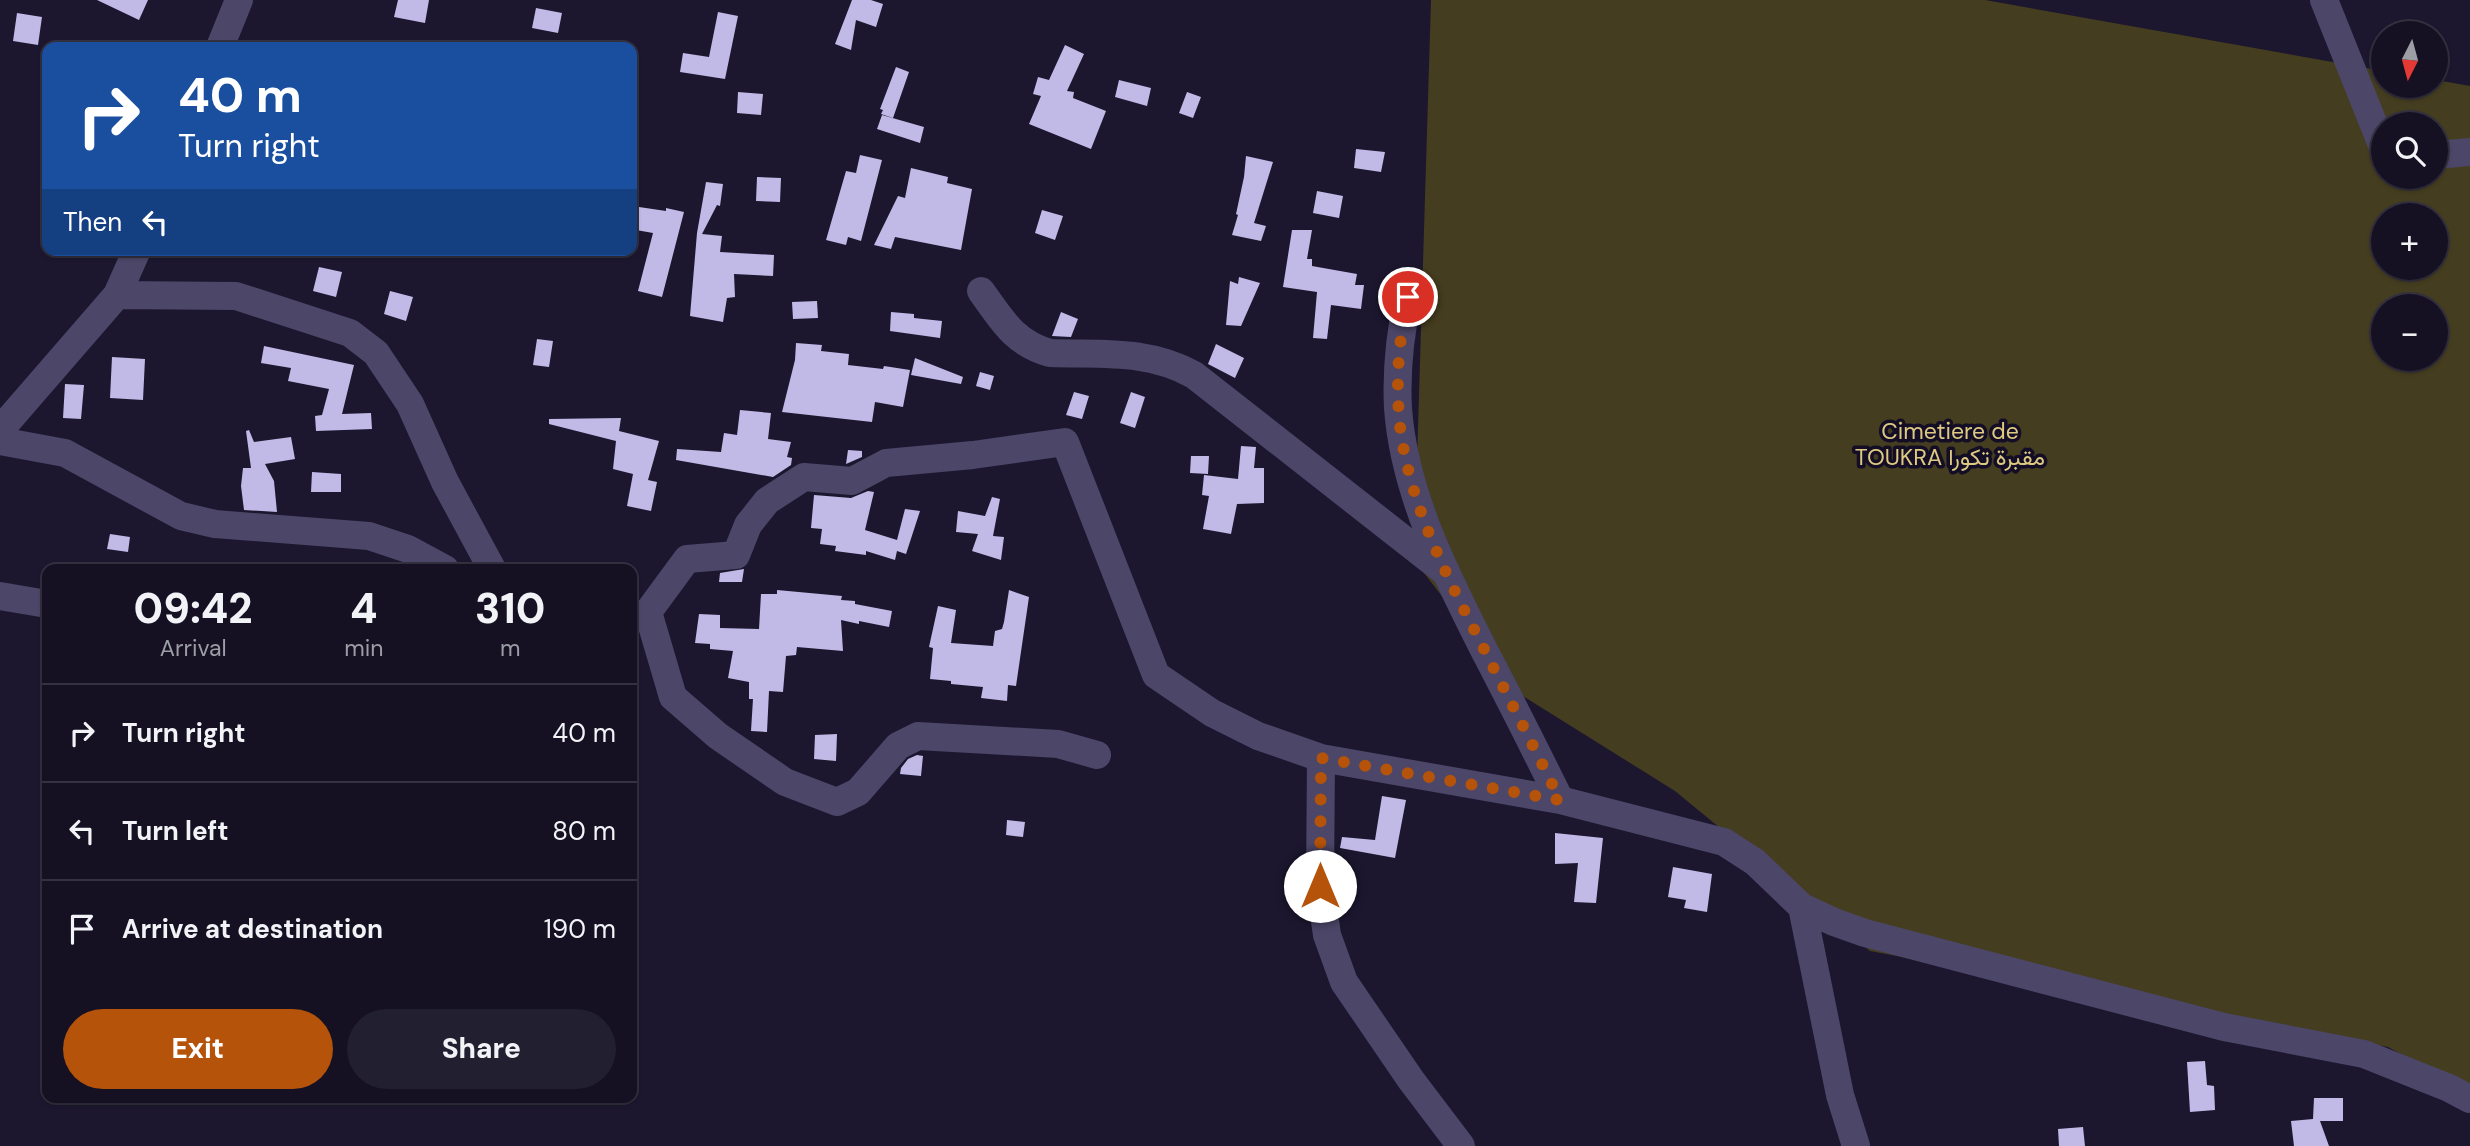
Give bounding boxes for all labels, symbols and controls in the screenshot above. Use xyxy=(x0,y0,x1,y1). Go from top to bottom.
north arrow xyxy=(2371,21,2448,98)
map controls xyxy=(2371,21,2448,371)
text: 40 m xyxy=(178,63,302,127)
icon: right xyxy=(63,70,154,161)
button: search xyxy=(2371,112,2448,189)
text: Turn right xyxy=(178,125,320,167)
icon: left xyxy=(136,203,174,241)
button: + xyxy=(2371,203,2448,280)
text: Then xyxy=(63,205,122,239)
pin xyxy=(1378,267,1438,327)
icon: arrive xyxy=(1389,278,1427,316)
button: − xyxy=(2371,294,2448,371)
park label: Cimetiere de TOUKRA مقبرة تكورا xyxy=(1855,416,2045,472)
text: 09:42 xyxy=(134,581,253,636)
text: 4 xyxy=(350,581,378,636)
text: 310 xyxy=(475,581,545,636)
text: Arrival xyxy=(160,633,227,663)
text: min xyxy=(344,633,383,663)
text: m xyxy=(500,633,520,663)
icon: right xyxy=(63,714,101,752)
text: Turn right xyxy=(122,716,246,750)
text: 40 m xyxy=(552,716,616,750)
icon: left xyxy=(63,812,101,850)
text: Turn left xyxy=(122,814,229,848)
text: 80 m xyxy=(552,814,616,848)
position arrow xyxy=(1283,849,1357,923)
icon: arrive xyxy=(63,910,101,948)
text: Arrive at destination xyxy=(122,912,383,946)
text: 190 m xyxy=(544,912,616,946)
button: Exit xyxy=(63,1009,333,1089)
button: Share xyxy=(347,1009,616,1089)

